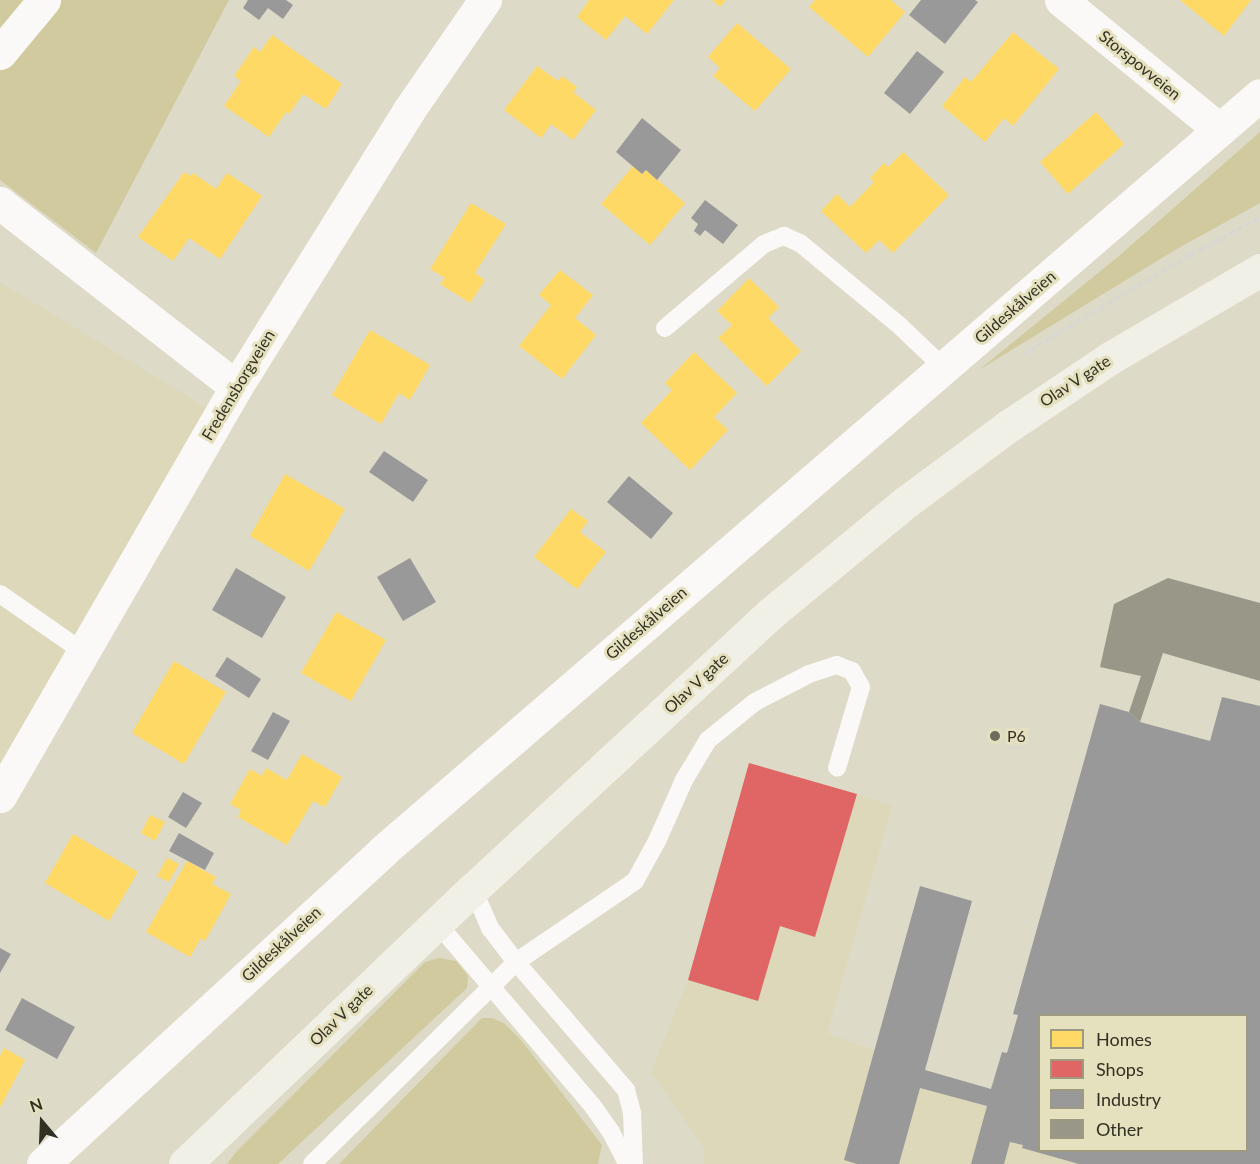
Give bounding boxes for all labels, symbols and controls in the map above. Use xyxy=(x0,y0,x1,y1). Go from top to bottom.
street label: Storspovveien xyxy=(1095,26,1185,104)
street label: Gildeskålveien xyxy=(971,267,1059,347)
street label: Fredensborgveien xyxy=(198,326,278,444)
street label: Olav V gate xyxy=(1035,351,1115,411)
street label: Gildeskålveien xyxy=(602,583,690,663)
street label: Olav V gate xyxy=(660,648,732,718)
place label: P6 xyxy=(1007,726,1026,746)
marker: P6 xyxy=(988,729,1002,743)
street label: Gildeskålveien xyxy=(237,902,325,986)
street label: Olav V gate xyxy=(305,980,377,1050)
legend xyxy=(1038,1014,1248,1152)
text: Homes xyxy=(1096,1028,1152,1050)
text: Shops xyxy=(1096,1058,1144,1080)
text: Industry xyxy=(1096,1088,1161,1110)
north arrow xyxy=(12,1092,72,1152)
text: N xyxy=(27,1094,45,1115)
text: Other xyxy=(1096,1118,1143,1140)

